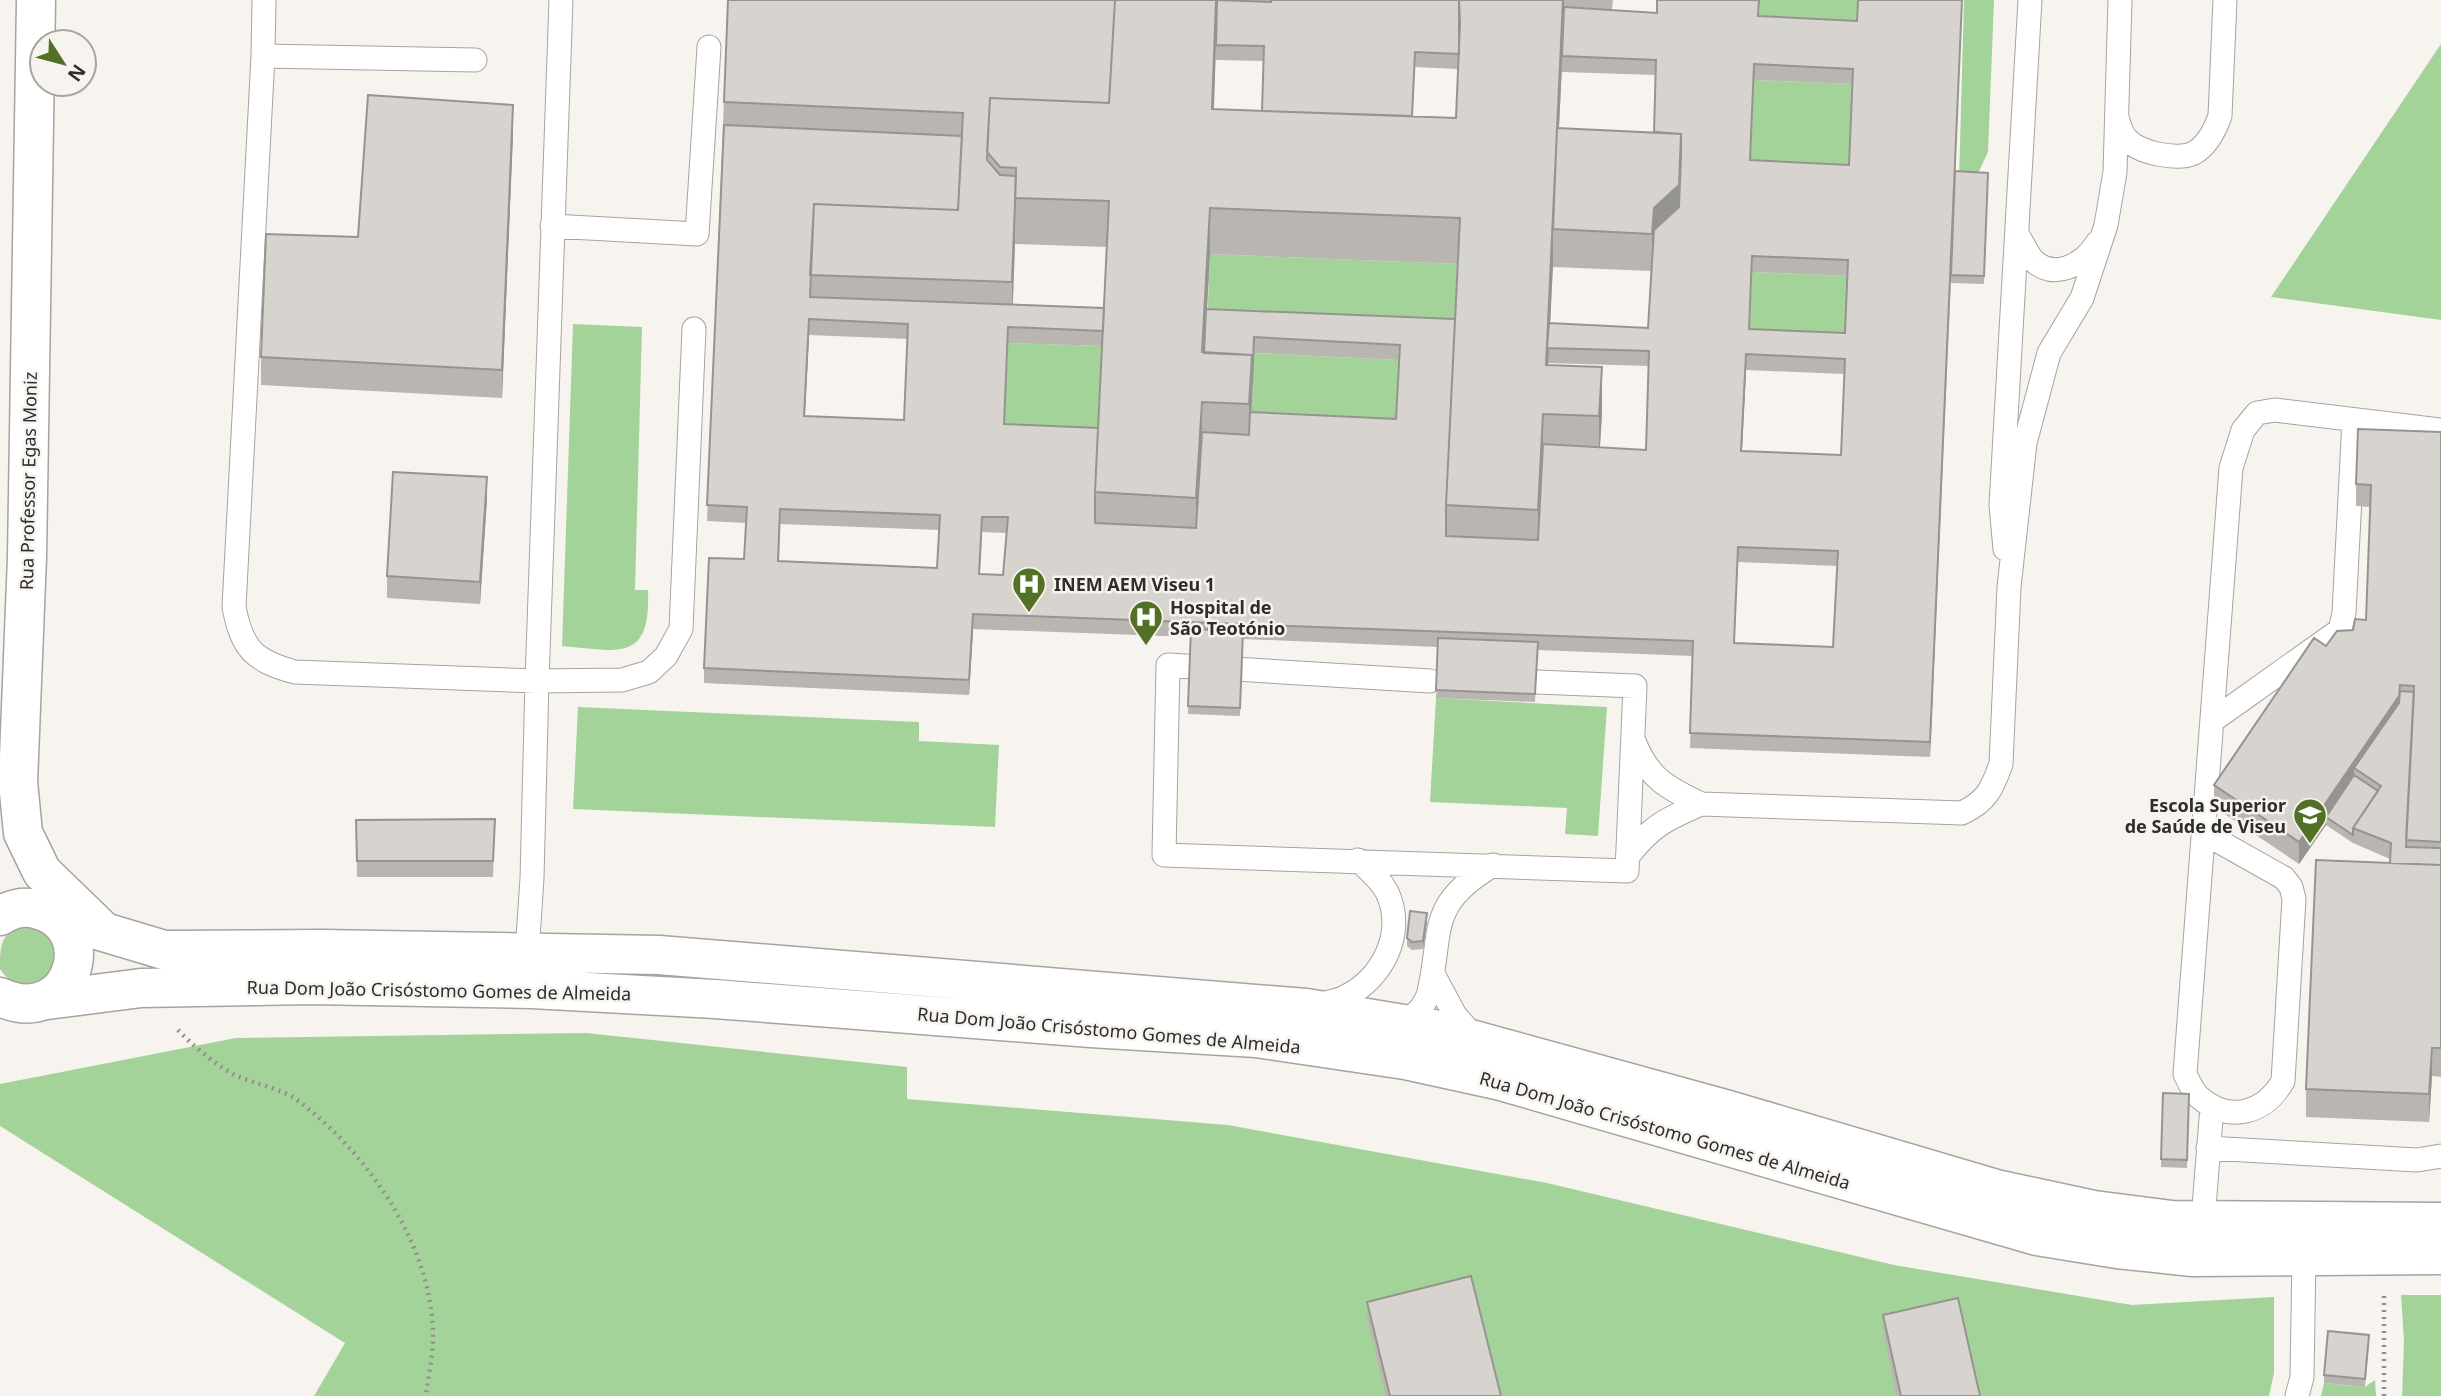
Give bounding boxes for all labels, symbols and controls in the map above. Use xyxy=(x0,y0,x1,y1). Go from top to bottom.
north arrow xyxy=(28,28,98,98)
text: N xyxy=(62,59,92,87)
street label: Rua Professor Egas Moniz xyxy=(14,372,42,590)
hospital icon: INEM AEM Viseu 1 xyxy=(1010,565,1048,614)
place label: INEM AEM Viseu 1 xyxy=(1054,572,1215,596)
place label: Hospital de São Teotónio xyxy=(1170,595,1285,640)
hospital icon: Hospital de São Teotónio xyxy=(1127,598,1165,647)
place label: Escola Superior de Saúde de Viseu xyxy=(2125,793,2286,838)
school or university icon: Escola Superior de Saúde de Viseu xyxy=(2291,796,2329,845)
street label: Rua Dom João Crisóstomo Gomes de Almeida xyxy=(247,975,631,1005)
street label: Rua Dom João Crisóstomo Gomes de Almeida xyxy=(916,1001,1302,1059)
street label: Rua Dom João Crisóstomo Gomes de Almeida xyxy=(1477,1065,1853,1195)

